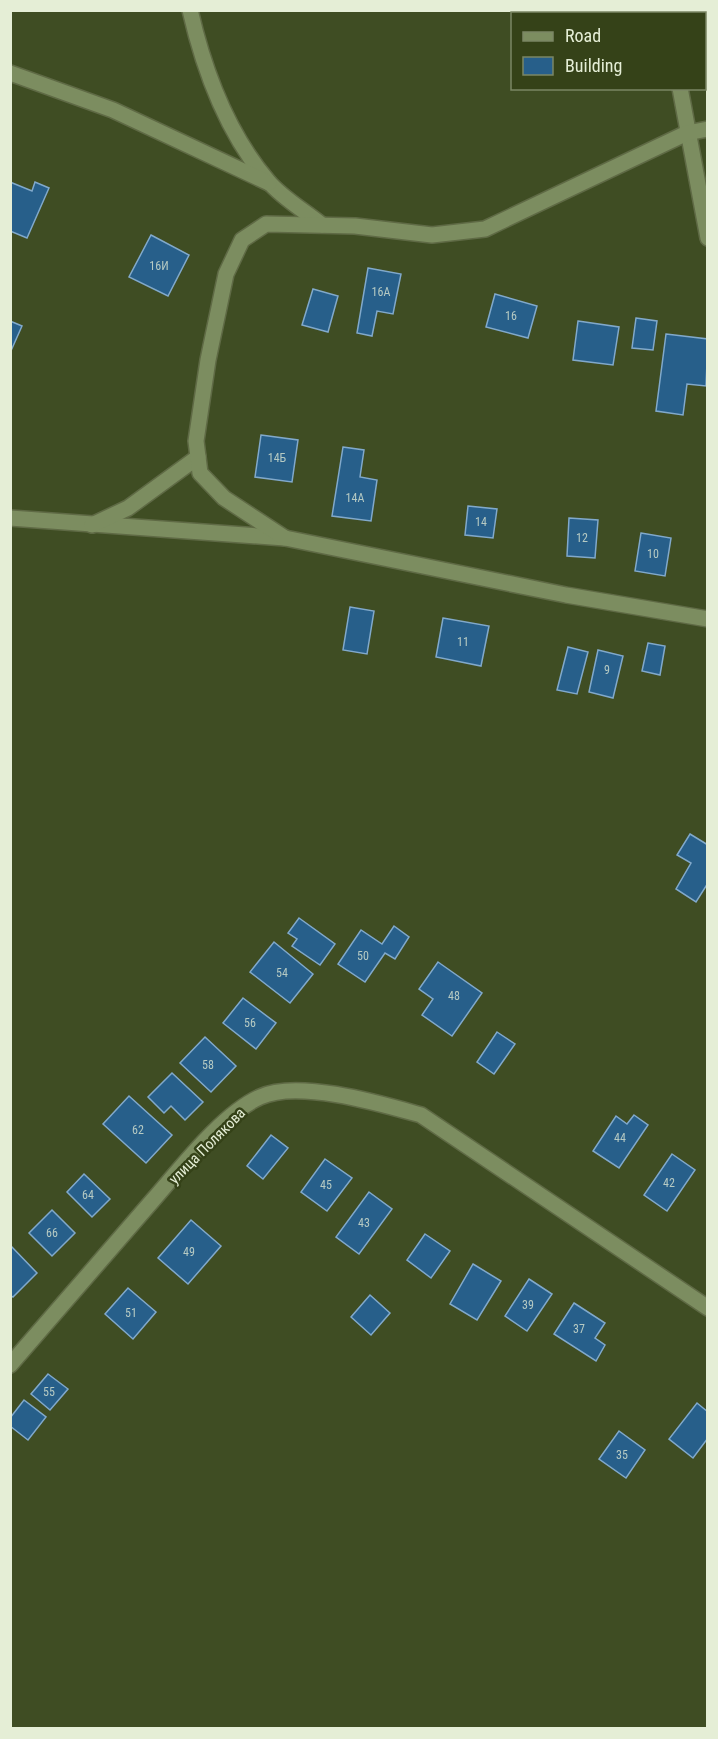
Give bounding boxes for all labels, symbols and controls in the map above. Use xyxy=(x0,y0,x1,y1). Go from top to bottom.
legend xyxy=(511,12,706,90)
text: Road xyxy=(565,25,601,46)
text: Building xyxy=(565,55,622,76)
house number: 16И xyxy=(149,259,169,273)
house number: 16А xyxy=(372,285,390,299)
house number: 16 xyxy=(505,309,517,323)
house number: 14Б xyxy=(268,451,287,465)
house number: 14А xyxy=(346,491,364,505)
house number: 14 xyxy=(475,515,487,529)
house number: 12 xyxy=(576,531,588,545)
house number: 10 xyxy=(647,547,659,561)
house number: 11 xyxy=(457,635,469,649)
house number: 9 xyxy=(604,663,610,677)
house number: 50 xyxy=(357,949,369,963)
house number: 54 xyxy=(276,966,288,980)
house number: 48 xyxy=(448,989,460,1003)
house number: 56 xyxy=(244,1016,256,1030)
house number: 58 xyxy=(202,1058,214,1072)
street label: улица Полякова xyxy=(165,1104,249,1188)
house number: 62 xyxy=(132,1123,144,1137)
house number: 44 xyxy=(614,1131,626,1145)
house number: 42 xyxy=(663,1176,675,1190)
house number: 45 xyxy=(320,1178,332,1192)
house number: 64 xyxy=(82,1188,94,1202)
house number: 43 xyxy=(358,1216,370,1230)
house number: 66 xyxy=(46,1226,58,1240)
house number: 49 xyxy=(183,1245,195,1259)
house number: 39 xyxy=(522,1298,534,1312)
house number: 51 xyxy=(125,1306,137,1320)
house number: 37 xyxy=(573,1322,585,1336)
house number: 55 xyxy=(43,1385,55,1399)
house number: 35 xyxy=(616,1448,628,1462)

